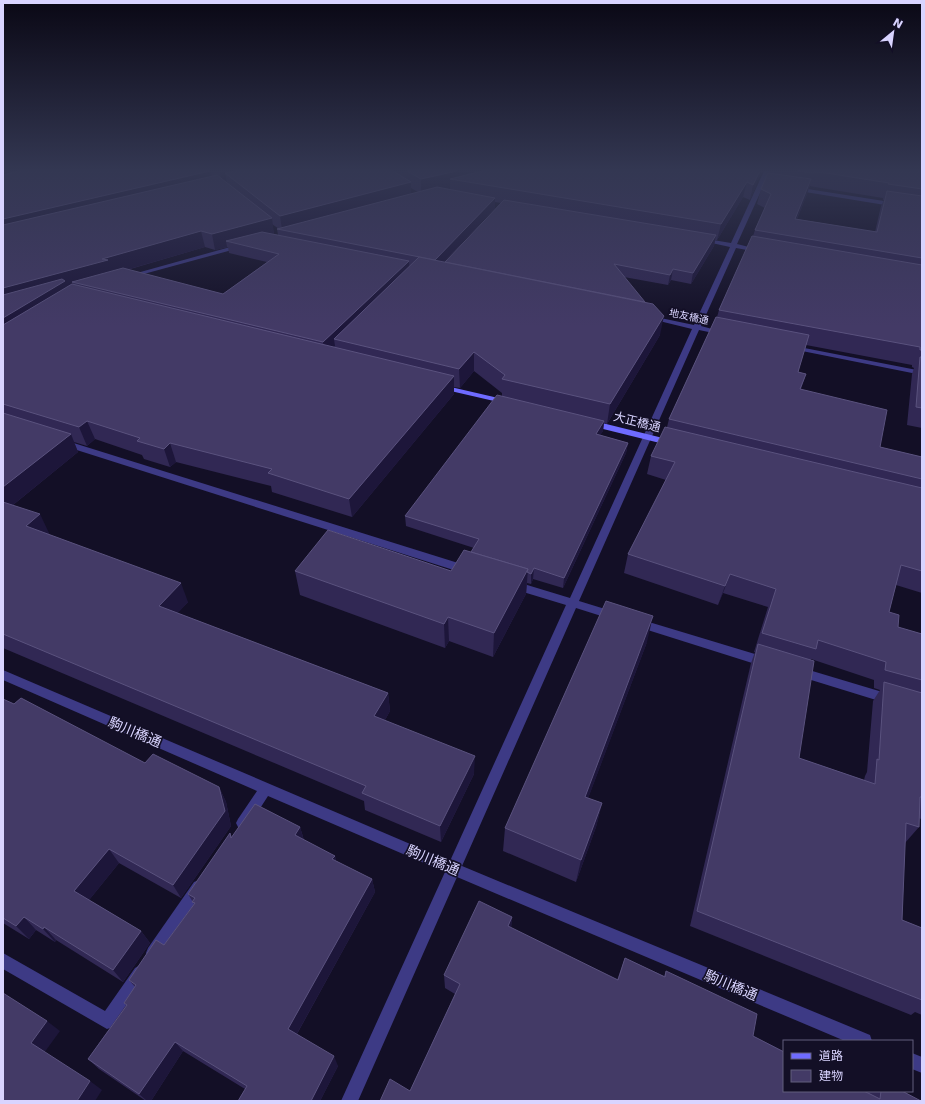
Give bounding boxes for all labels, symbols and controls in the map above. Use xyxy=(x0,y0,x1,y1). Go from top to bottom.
north arrow xyxy=(873,12,913,52)
text: N xyxy=(890,16,905,32)
street label: 地友橋通 xyxy=(668,307,710,326)
street label: 大正橋通 xyxy=(612,409,662,435)
street label: 駒川橋通 xyxy=(106,714,164,750)
street label: 駒川橋通 xyxy=(404,842,462,878)
street label: 駒川橋通 xyxy=(702,967,760,1003)
legend xyxy=(783,1040,913,1092)
text: 道路 xyxy=(819,1049,843,1063)
text: 建物 xyxy=(819,1069,843,1083)

